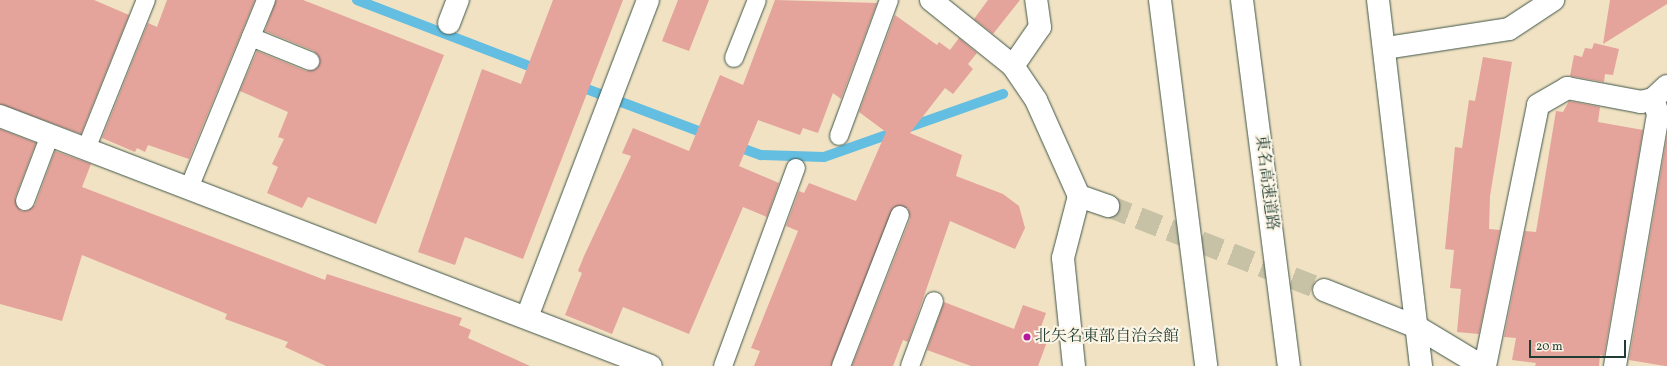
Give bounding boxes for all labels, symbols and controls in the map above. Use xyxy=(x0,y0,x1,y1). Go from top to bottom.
street label: 東名高速道路 xyxy=(1251,134,1281,232)
place label: 北矢名東部自治会館 xyxy=(1035,327,1179,347)
marker: 北矢名東部自治会館 xyxy=(1022,332,1032,342)
scale bar xyxy=(1531,332,1628,358)
text: 20 m xyxy=(1536,339,1563,355)

